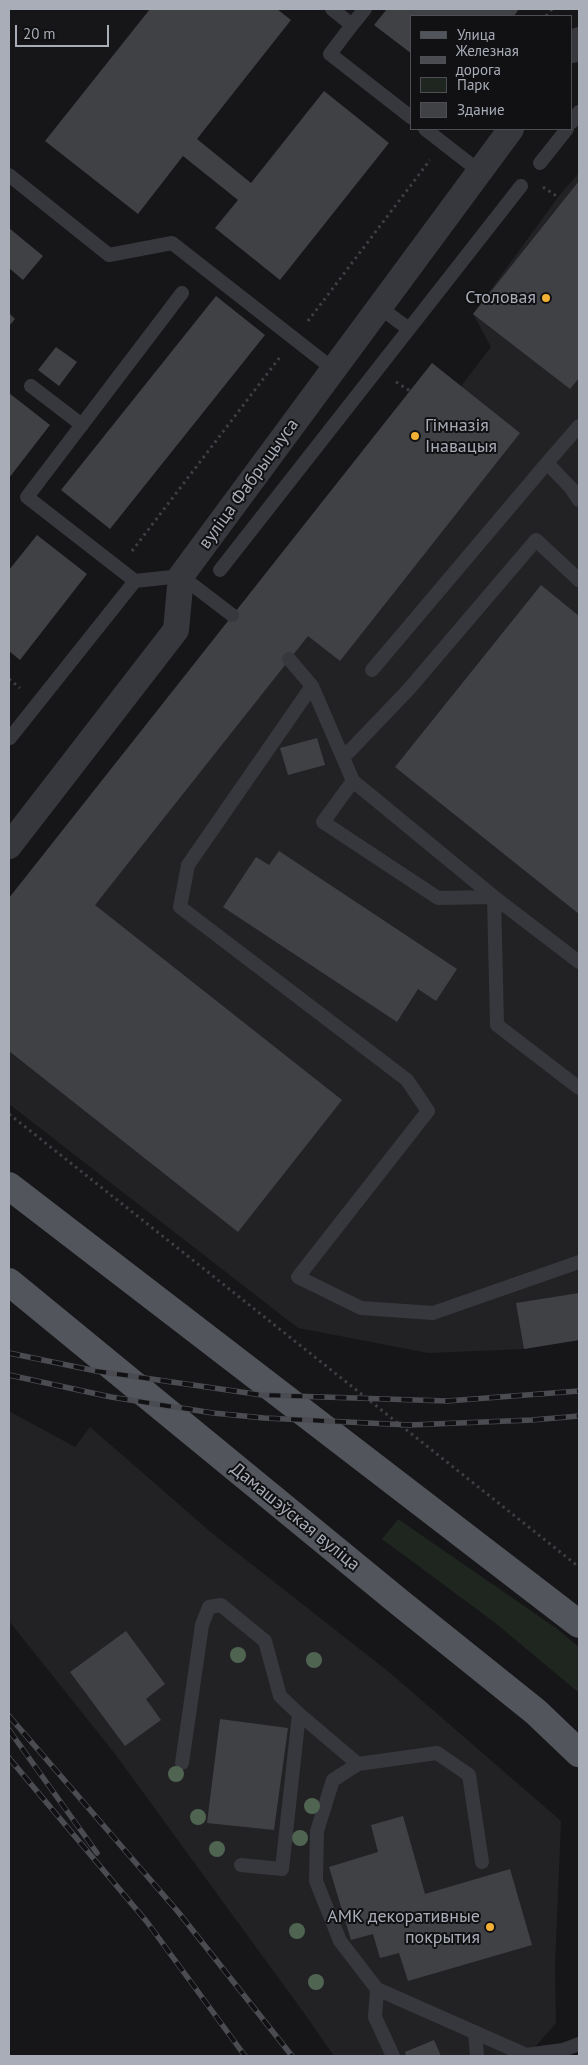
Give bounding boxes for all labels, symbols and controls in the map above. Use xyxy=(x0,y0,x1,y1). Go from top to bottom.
scale bar xyxy=(18,15,111,47)
legend xyxy=(410,15,573,130)
text: 20 m xyxy=(23,24,56,43)
text: Улица xyxy=(457,25,495,44)
text: Железная дорога xyxy=(456,41,519,79)
text: Парк xyxy=(457,75,490,94)
text: Здание xyxy=(457,100,505,119)
place label: Столовая xyxy=(465,287,536,309)
marker: Столовая xyxy=(540,292,552,304)
street label: вуліца Фабрыцыуса xyxy=(194,415,304,553)
place label: Гімназія Інавацыя xyxy=(425,415,497,458)
marker: Гімназія Інавацыя xyxy=(409,430,421,442)
street label: Дамашэўская вуліца xyxy=(226,1458,364,1576)
place label: АМК декоративные покрытия xyxy=(327,1906,480,1948)
marker: АМК декоративные покрытия xyxy=(484,1921,496,1933)

